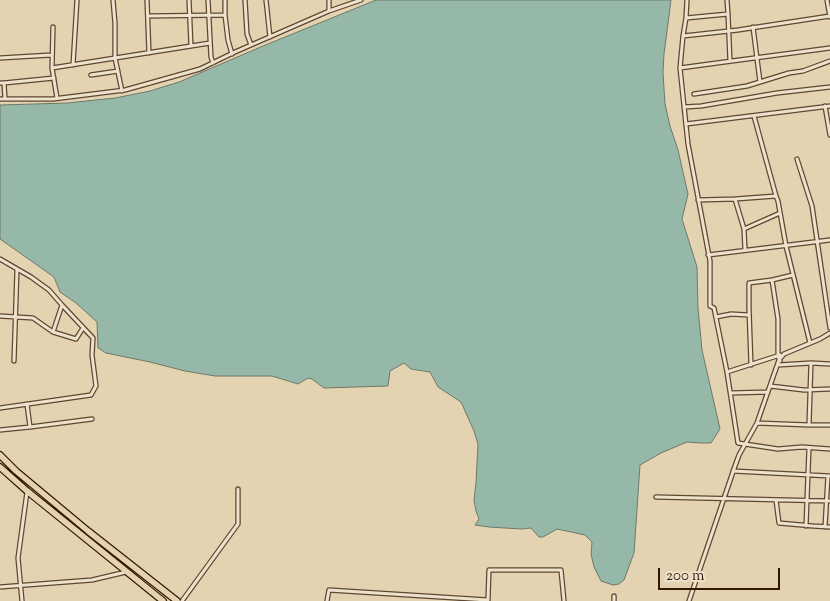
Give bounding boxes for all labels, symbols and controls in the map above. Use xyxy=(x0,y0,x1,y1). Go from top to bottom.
scale bar xyxy=(660,558,782,590)
text: 200 m xyxy=(666,566,705,587)

